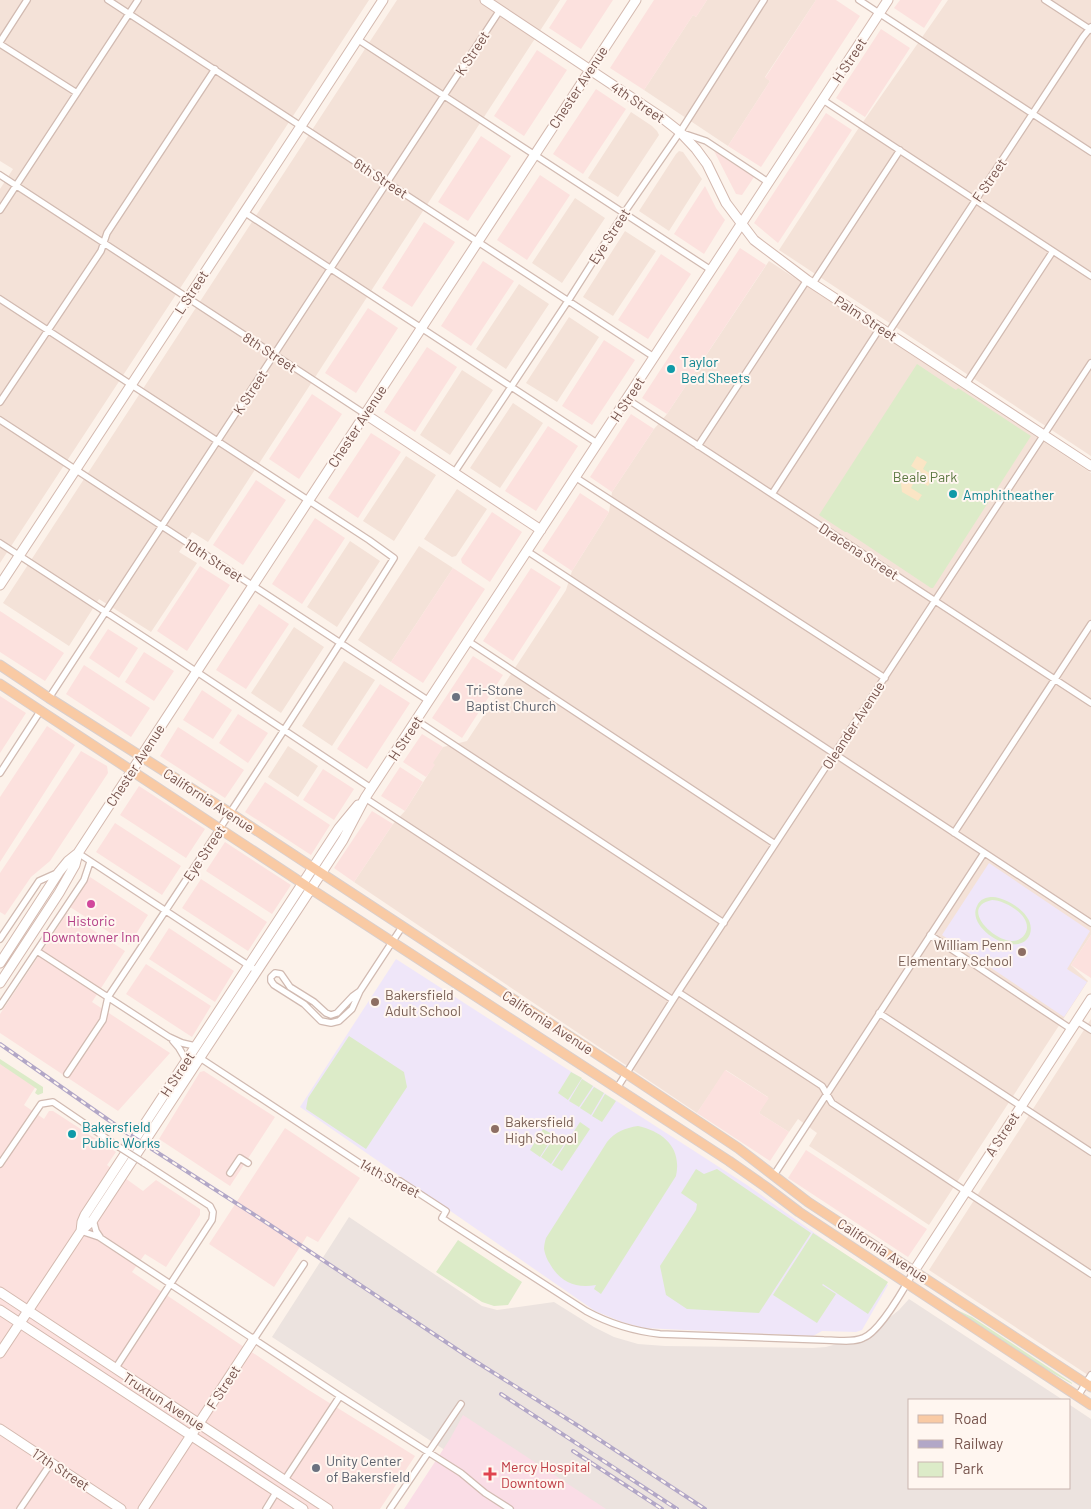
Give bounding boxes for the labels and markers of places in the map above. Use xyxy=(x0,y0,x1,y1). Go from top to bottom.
place label: Taylor Bed Sheets xyxy=(681,353,750,386)
marker: Taylor Bed Sheets xyxy=(665,363,677,375)
place label: Amphitheather xyxy=(963,486,1054,503)
marker: Amphitheather xyxy=(947,488,959,500)
place label: Tri-Stone Baptist Church xyxy=(466,681,556,714)
marker: Tri-Stone Baptist Church xyxy=(450,691,462,703)
marker: Historic Downtowner Inn xyxy=(85,898,97,910)
place label: Historic Downtowner Inn xyxy=(42,912,140,945)
place label: William Penn Elementary School xyxy=(898,936,1012,969)
marker: William Penn Elementary School xyxy=(1016,946,1028,958)
place label: Bakersfield Adult School xyxy=(385,986,461,1019)
marker: Bakersfield Adult School xyxy=(369,996,381,1008)
place label: Bakersfield High School xyxy=(505,1113,577,1146)
place label: Bakersfield Public Works xyxy=(82,1118,161,1151)
marker: Bakersfield High School xyxy=(489,1123,501,1135)
marker: Bakersfield Public Works xyxy=(66,1128,78,1140)
place label: Unity Center of Bakersfield xyxy=(326,1452,410,1485)
place label: Mercy Hospital Downtown xyxy=(501,1458,590,1491)
marker: Unity Center of Bakersfield xyxy=(310,1462,322,1474)
marker: Mercy Hospital Downtown xyxy=(483,1467,497,1481)

